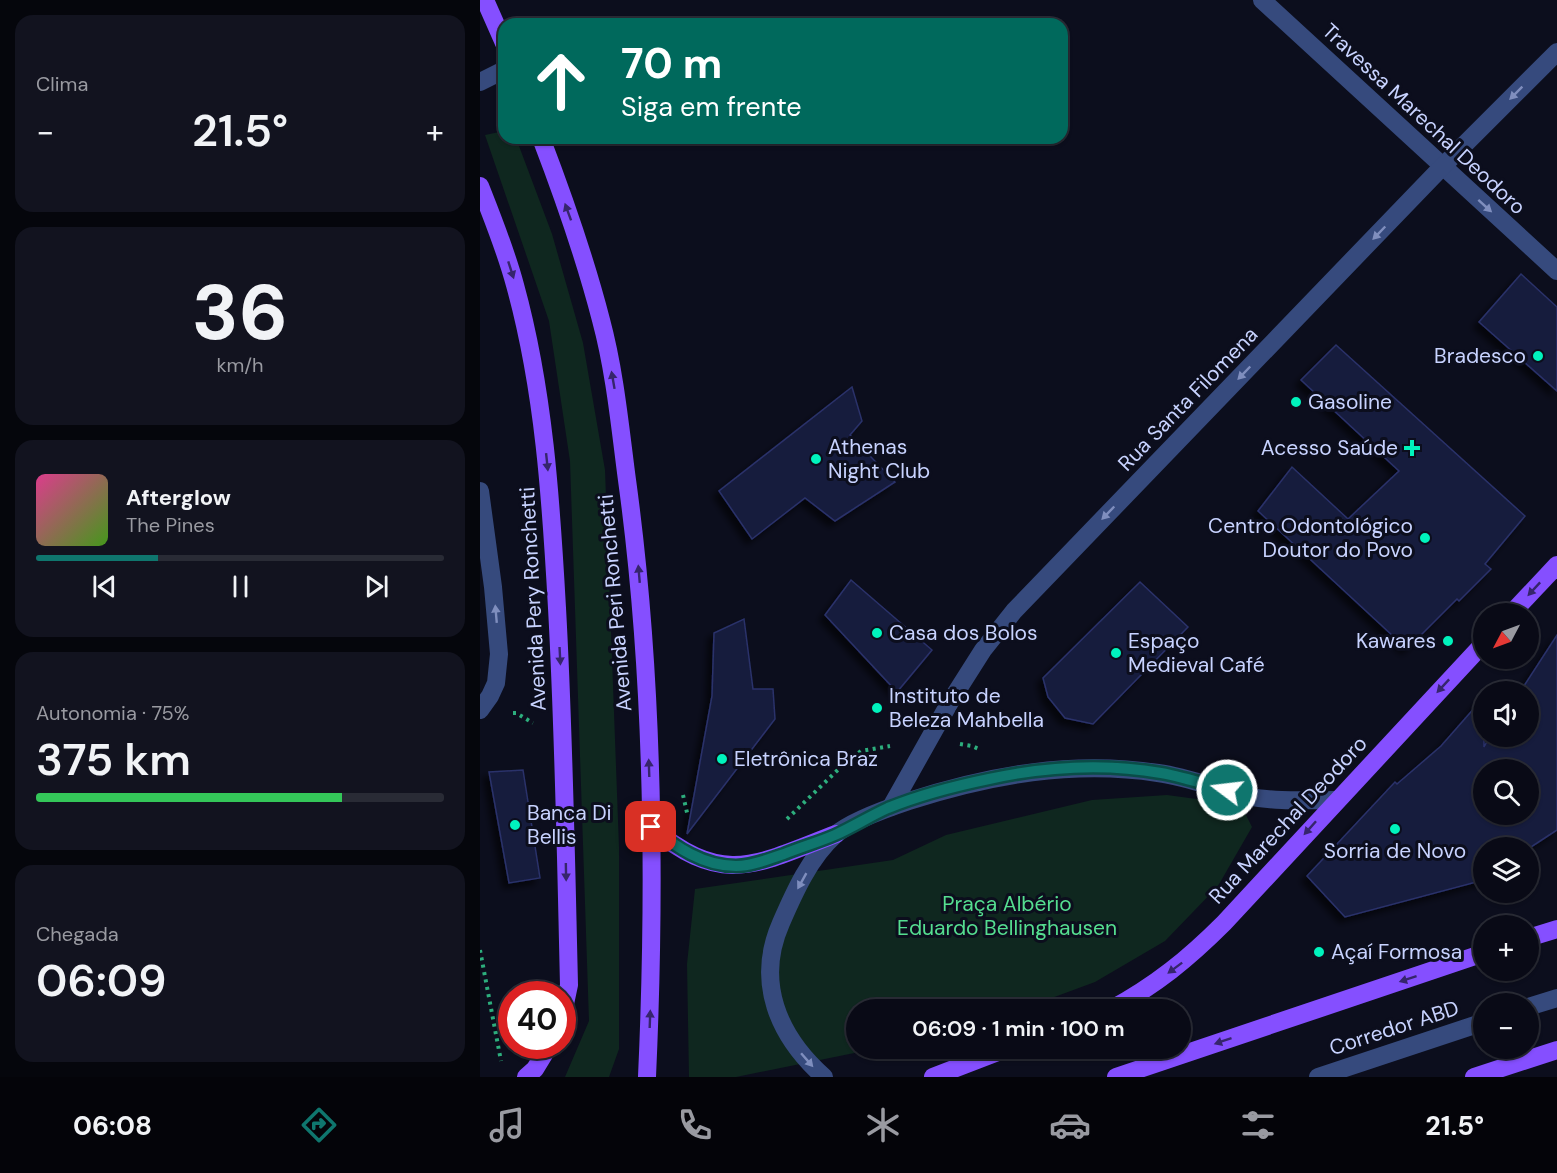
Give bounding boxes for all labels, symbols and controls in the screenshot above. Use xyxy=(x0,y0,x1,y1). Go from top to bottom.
street label: Travessa Marechal Deodoro xyxy=(1316,17,1532,221)
text: 70 m xyxy=(621,36,722,91)
icon: ahead xyxy=(522,42,600,120)
text: Clima xyxy=(36,71,88,97)
one-way arrow xyxy=(1509,86,1523,100)
text: Siga em frente xyxy=(621,89,802,124)
text: 21.5° xyxy=(192,101,288,160)
text: − xyxy=(36,110,54,153)
text: + xyxy=(426,110,444,153)
one-way arrow xyxy=(1478,199,1493,213)
one-way arrow xyxy=(563,202,573,220)
one-way arrow xyxy=(1372,225,1386,240)
one-way arrow xyxy=(507,261,516,279)
text: 36 xyxy=(192,262,288,363)
street label: Rua Santa Filomena xyxy=(1112,321,1264,477)
place label: Bradesco xyxy=(1434,342,1526,370)
marker: Bradesco xyxy=(1531,349,1545,363)
text: km/h xyxy=(216,352,264,378)
one-way arrow xyxy=(1237,365,1251,379)
one-way arrow xyxy=(609,371,618,390)
place label: Gasoline xyxy=(1308,388,1392,416)
marker: Gasoline xyxy=(1289,395,1303,409)
place label: Athenas Night Club xyxy=(828,433,930,485)
place label: Acesso Saúde xyxy=(1261,434,1398,462)
marker: Acesso Saúde xyxy=(1403,439,1421,457)
one-way arrow xyxy=(542,452,552,471)
marker: Athenas Night Club xyxy=(809,452,823,466)
text: Afterglow xyxy=(126,483,231,512)
street label: Avenida Pery Ronchetti xyxy=(513,486,553,712)
street label: Avenida Peri Ronchetti xyxy=(592,493,638,713)
one-way arrow xyxy=(1102,506,1116,520)
text: The Pines xyxy=(126,512,215,538)
place label: Centro Odontológico Doutor do Povo xyxy=(1208,512,1413,564)
marker: Centro Odontológico Doutor do Povo xyxy=(1418,531,1432,545)
one-way arrow xyxy=(634,564,644,583)
icon: previous xyxy=(88,570,121,603)
icon: pause xyxy=(224,570,257,603)
icon: next xyxy=(360,570,393,603)
one-way arrow xyxy=(1527,582,1541,597)
north arrow xyxy=(1473,603,1539,669)
map controls xyxy=(1473,603,1539,1059)
one-way arrow xyxy=(491,605,501,624)
place label: Casa dos Bolos xyxy=(889,619,1038,647)
marker: Casa dos Bolos xyxy=(870,626,884,640)
place label: Espaço Medieval Café xyxy=(1128,627,1265,679)
place label: Kawares xyxy=(1356,627,1436,655)
marker: Kawares xyxy=(1441,634,1455,648)
marker: Espaço Medieval Café xyxy=(1109,646,1123,660)
one-way arrow xyxy=(555,647,564,666)
one-way arrow xyxy=(1437,679,1451,693)
button: sound xyxy=(1473,681,1539,747)
place label: Instituto de Beleza Mahbella xyxy=(889,682,1044,734)
text: Autonomia · 75% xyxy=(36,700,189,726)
marker: Instituto de Beleza Mahbella xyxy=(870,701,884,715)
text: 375 km xyxy=(36,730,191,789)
street label: Rua Marechal Deodoro xyxy=(1203,730,1373,910)
place label: Eletrônica Braz xyxy=(734,745,878,773)
marker: Eletrônica Braz xyxy=(715,752,729,766)
position arrow xyxy=(1195,758,1259,822)
one-way arrow xyxy=(645,759,654,778)
button: search xyxy=(1473,759,1539,825)
place label: Banca Di Bellis xyxy=(527,799,612,851)
pin xyxy=(625,801,676,852)
icon: arrive xyxy=(634,810,667,843)
marker: Banca Di Bellis xyxy=(508,818,522,832)
one-way arrow xyxy=(1304,821,1318,835)
marker: Sorria de Novo xyxy=(1388,822,1402,836)
place label: Sorria de Novo xyxy=(1324,837,1466,865)
button: layers xyxy=(1473,837,1539,903)
one-way arrow xyxy=(561,863,571,882)
one-way arrow xyxy=(797,873,807,890)
park label: Praça Albério Eduardo Bellinghausen xyxy=(897,890,1117,942)
button: + xyxy=(1473,915,1539,981)
text: Chegada xyxy=(36,921,119,947)
place label: Açaí Formosa xyxy=(1331,938,1462,966)
marker: Açaí Formosa xyxy=(1312,945,1326,959)
text: 06:09 xyxy=(36,951,167,1010)
one-way arrow xyxy=(1167,962,1183,974)
one-way arrow xyxy=(1399,974,1417,984)
speed limit sign: 40 xyxy=(498,981,576,1059)
button: − xyxy=(1473,993,1539,1059)
street label: Corredor ABD xyxy=(1326,994,1462,1062)
one-way arrow xyxy=(645,1009,654,1028)
text: 06:09 · 1 min · 100 m xyxy=(912,1014,1125,1043)
one-way arrow xyxy=(1214,1036,1232,1046)
one-way arrow xyxy=(800,1052,813,1068)
icon: directions xyxy=(298,1104,340,1146)
icon: music xyxy=(486,1104,528,1146)
icon: phone xyxy=(674,1104,716,1146)
icon: climate xyxy=(862,1104,904,1146)
icon: car xyxy=(1049,1104,1091,1146)
icon: filters xyxy=(1237,1104,1279,1146)
text: 06:08 xyxy=(73,1108,152,1143)
text: 21.5° xyxy=(1425,1108,1484,1143)

